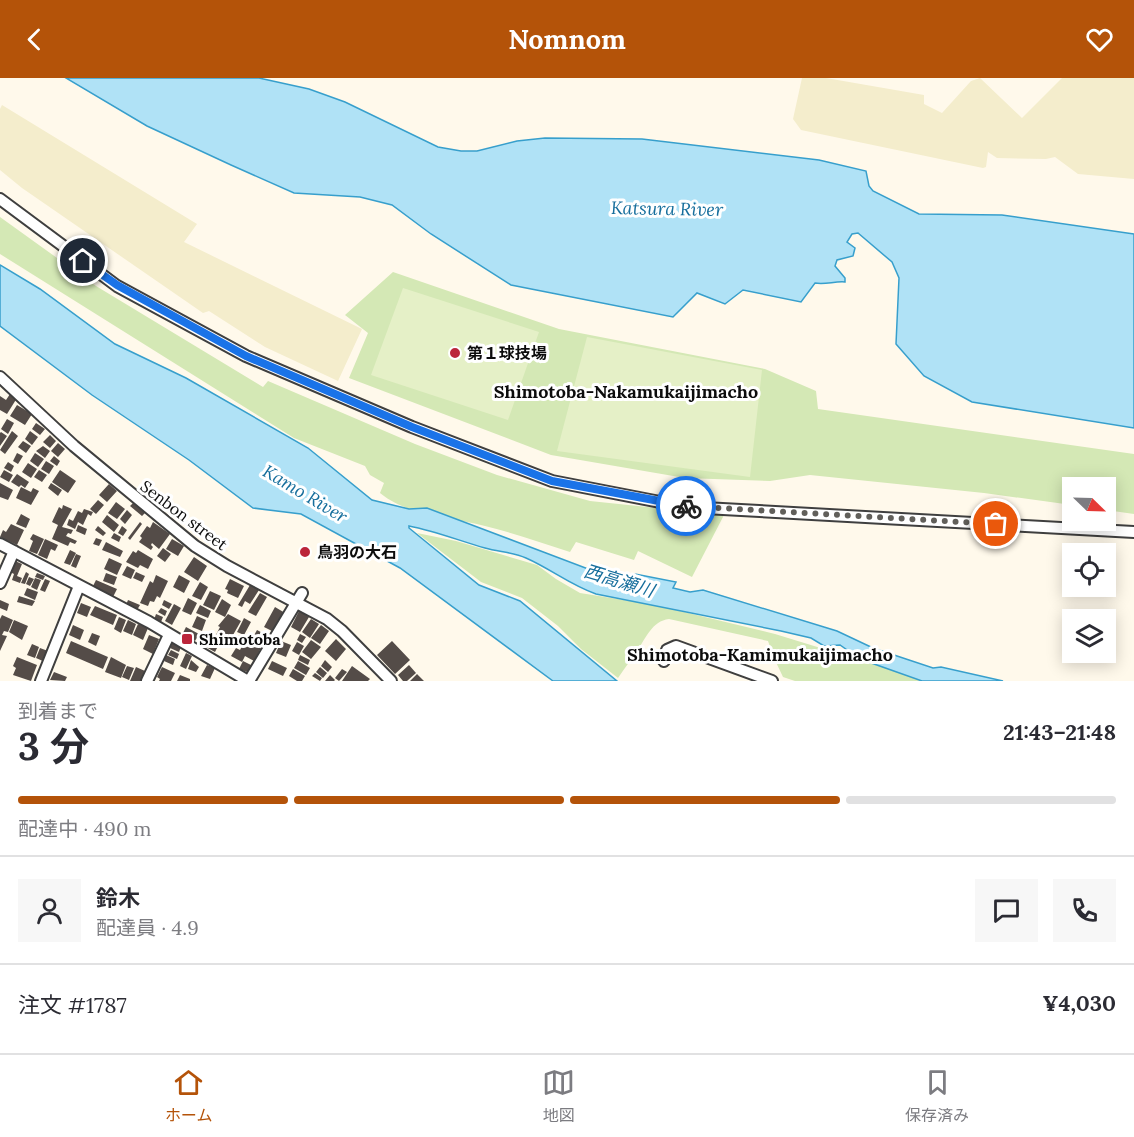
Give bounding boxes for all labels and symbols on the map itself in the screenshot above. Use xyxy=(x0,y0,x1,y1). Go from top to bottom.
water label: Katsura River xyxy=(611,196,724,221)
pin xyxy=(57,235,108,286)
place label: 第１球技場 xyxy=(467,343,547,363)
marker: 第１球技場 xyxy=(448,346,462,360)
district label: Shimotoba-Nakamukaijimacho xyxy=(494,380,758,403)
water label: Kamo River xyxy=(259,459,353,528)
street label: Senbon street xyxy=(137,476,232,555)
courier xyxy=(656,476,716,536)
north arrow xyxy=(1062,477,1116,531)
pin xyxy=(970,498,1021,549)
place label: 鳥羽の大石 xyxy=(317,542,397,562)
marker: 鳥羽の大石 xyxy=(298,545,312,559)
water label: 西高瀬川 xyxy=(581,559,659,603)
place label: Shimotoba xyxy=(199,629,281,649)
marker: Shimotoba xyxy=(180,632,194,646)
district label: Shimotoba-Kamimukaijimacho xyxy=(627,643,893,666)

